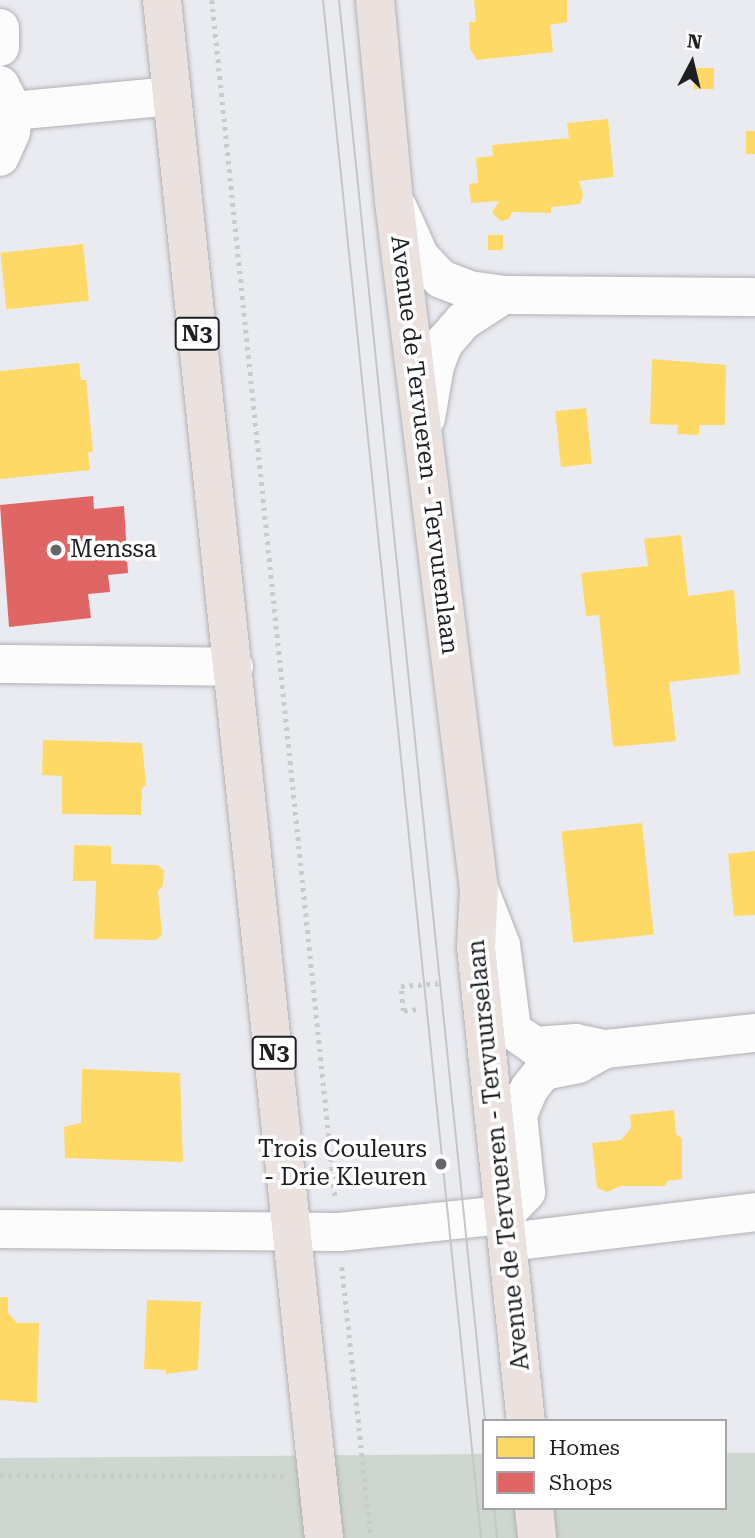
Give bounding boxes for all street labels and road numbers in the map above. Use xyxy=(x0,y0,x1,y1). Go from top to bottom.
street label: Avenue de Tervueren - Tervurenlaan xyxy=(384,234,464,656)
road number: N3 xyxy=(174,314,220,354)
street label: Avenue de Tervueren - Tervuurselaan xyxy=(462,938,536,1372)
road number: N3 xyxy=(251,1034,297,1072)

